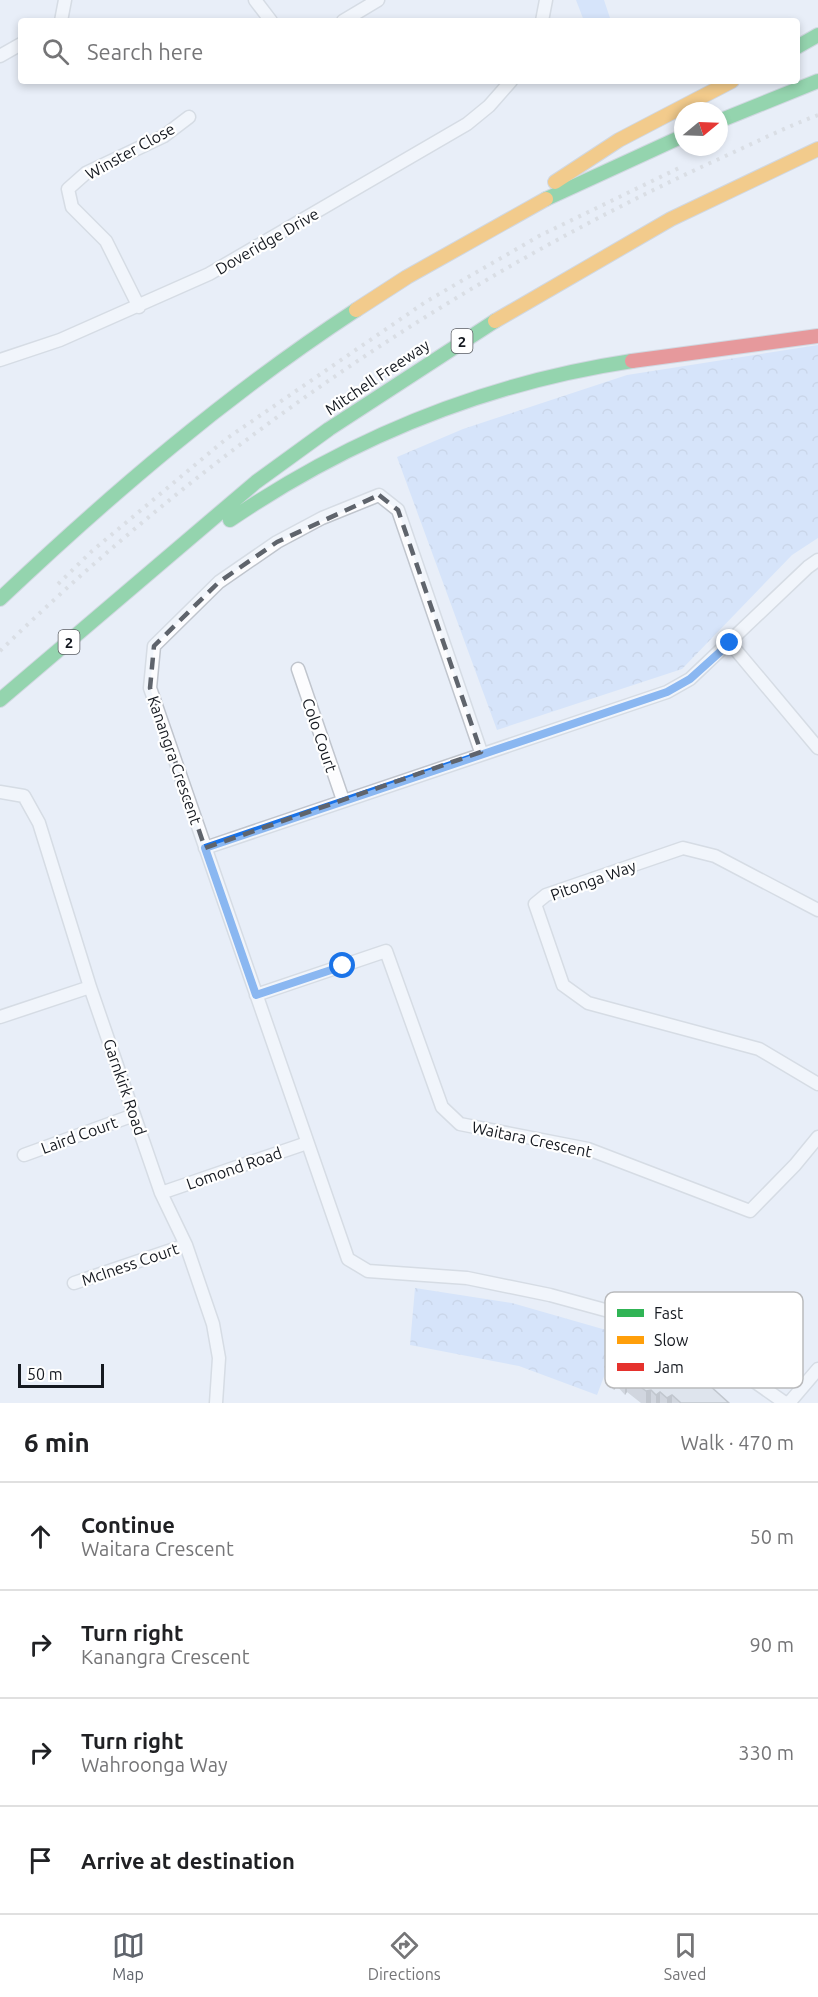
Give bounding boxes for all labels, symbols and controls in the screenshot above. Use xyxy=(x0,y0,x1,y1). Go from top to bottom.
search box xyxy=(18,18,800,84)
icon: search xyxy=(39,35,72,68)
text: Search here xyxy=(87,39,203,64)
north arrow xyxy=(674,102,728,156)
street label: Winster Close xyxy=(82,119,178,183)
street label: Doveridge Drive xyxy=(212,204,322,278)
road number: 2 xyxy=(452,329,472,353)
street label: Mitchell Freeway xyxy=(322,335,433,418)
route end xyxy=(716,629,742,655)
road number: 2 xyxy=(58,630,80,654)
street label: Kanangra Crescent xyxy=(145,693,206,827)
street label: Colo Court xyxy=(299,696,341,775)
street label: Pitonga Way xyxy=(548,856,638,904)
route start xyxy=(329,952,355,978)
street label: Garnkirk Road xyxy=(100,1036,150,1138)
street label: Laird Court xyxy=(38,1113,120,1157)
street label: Waitara Crescent xyxy=(470,1117,594,1161)
street label: Lomond Road xyxy=(184,1143,284,1193)
street label: McIness Court xyxy=(79,1239,182,1289)
legend xyxy=(605,1292,803,1388)
text: Fast xyxy=(654,1304,684,1322)
text: Slow xyxy=(654,1331,689,1349)
text: Jam xyxy=(654,1358,684,1376)
scale bar xyxy=(18,1361,104,1388)
text: 50 m xyxy=(27,1365,63,1383)
text: 6 min xyxy=(24,1428,90,1457)
text: Walk · 470 m xyxy=(681,1431,794,1454)
text: Continue xyxy=(81,1512,175,1537)
icon: ahead xyxy=(24,1520,57,1553)
text: 50 m xyxy=(750,1525,794,1548)
text: Waitara Crescent xyxy=(81,1537,234,1560)
text: Turn right xyxy=(81,1620,183,1645)
icon: right xyxy=(24,1628,57,1661)
text: 90 m xyxy=(750,1633,794,1656)
text: Kanangra Crescent xyxy=(81,1645,250,1668)
text: Turn right xyxy=(81,1728,183,1753)
icon: right xyxy=(24,1736,57,1769)
text: 330 m xyxy=(738,1741,794,1764)
text: Wahroonga Way xyxy=(81,1753,228,1776)
icon: arrive xyxy=(24,1844,57,1877)
text: Arrive at destination xyxy=(81,1848,295,1873)
tab: Map xyxy=(112,1929,145,1983)
tab: Directions xyxy=(368,1929,441,1983)
tab: Saved xyxy=(664,1929,706,1983)

